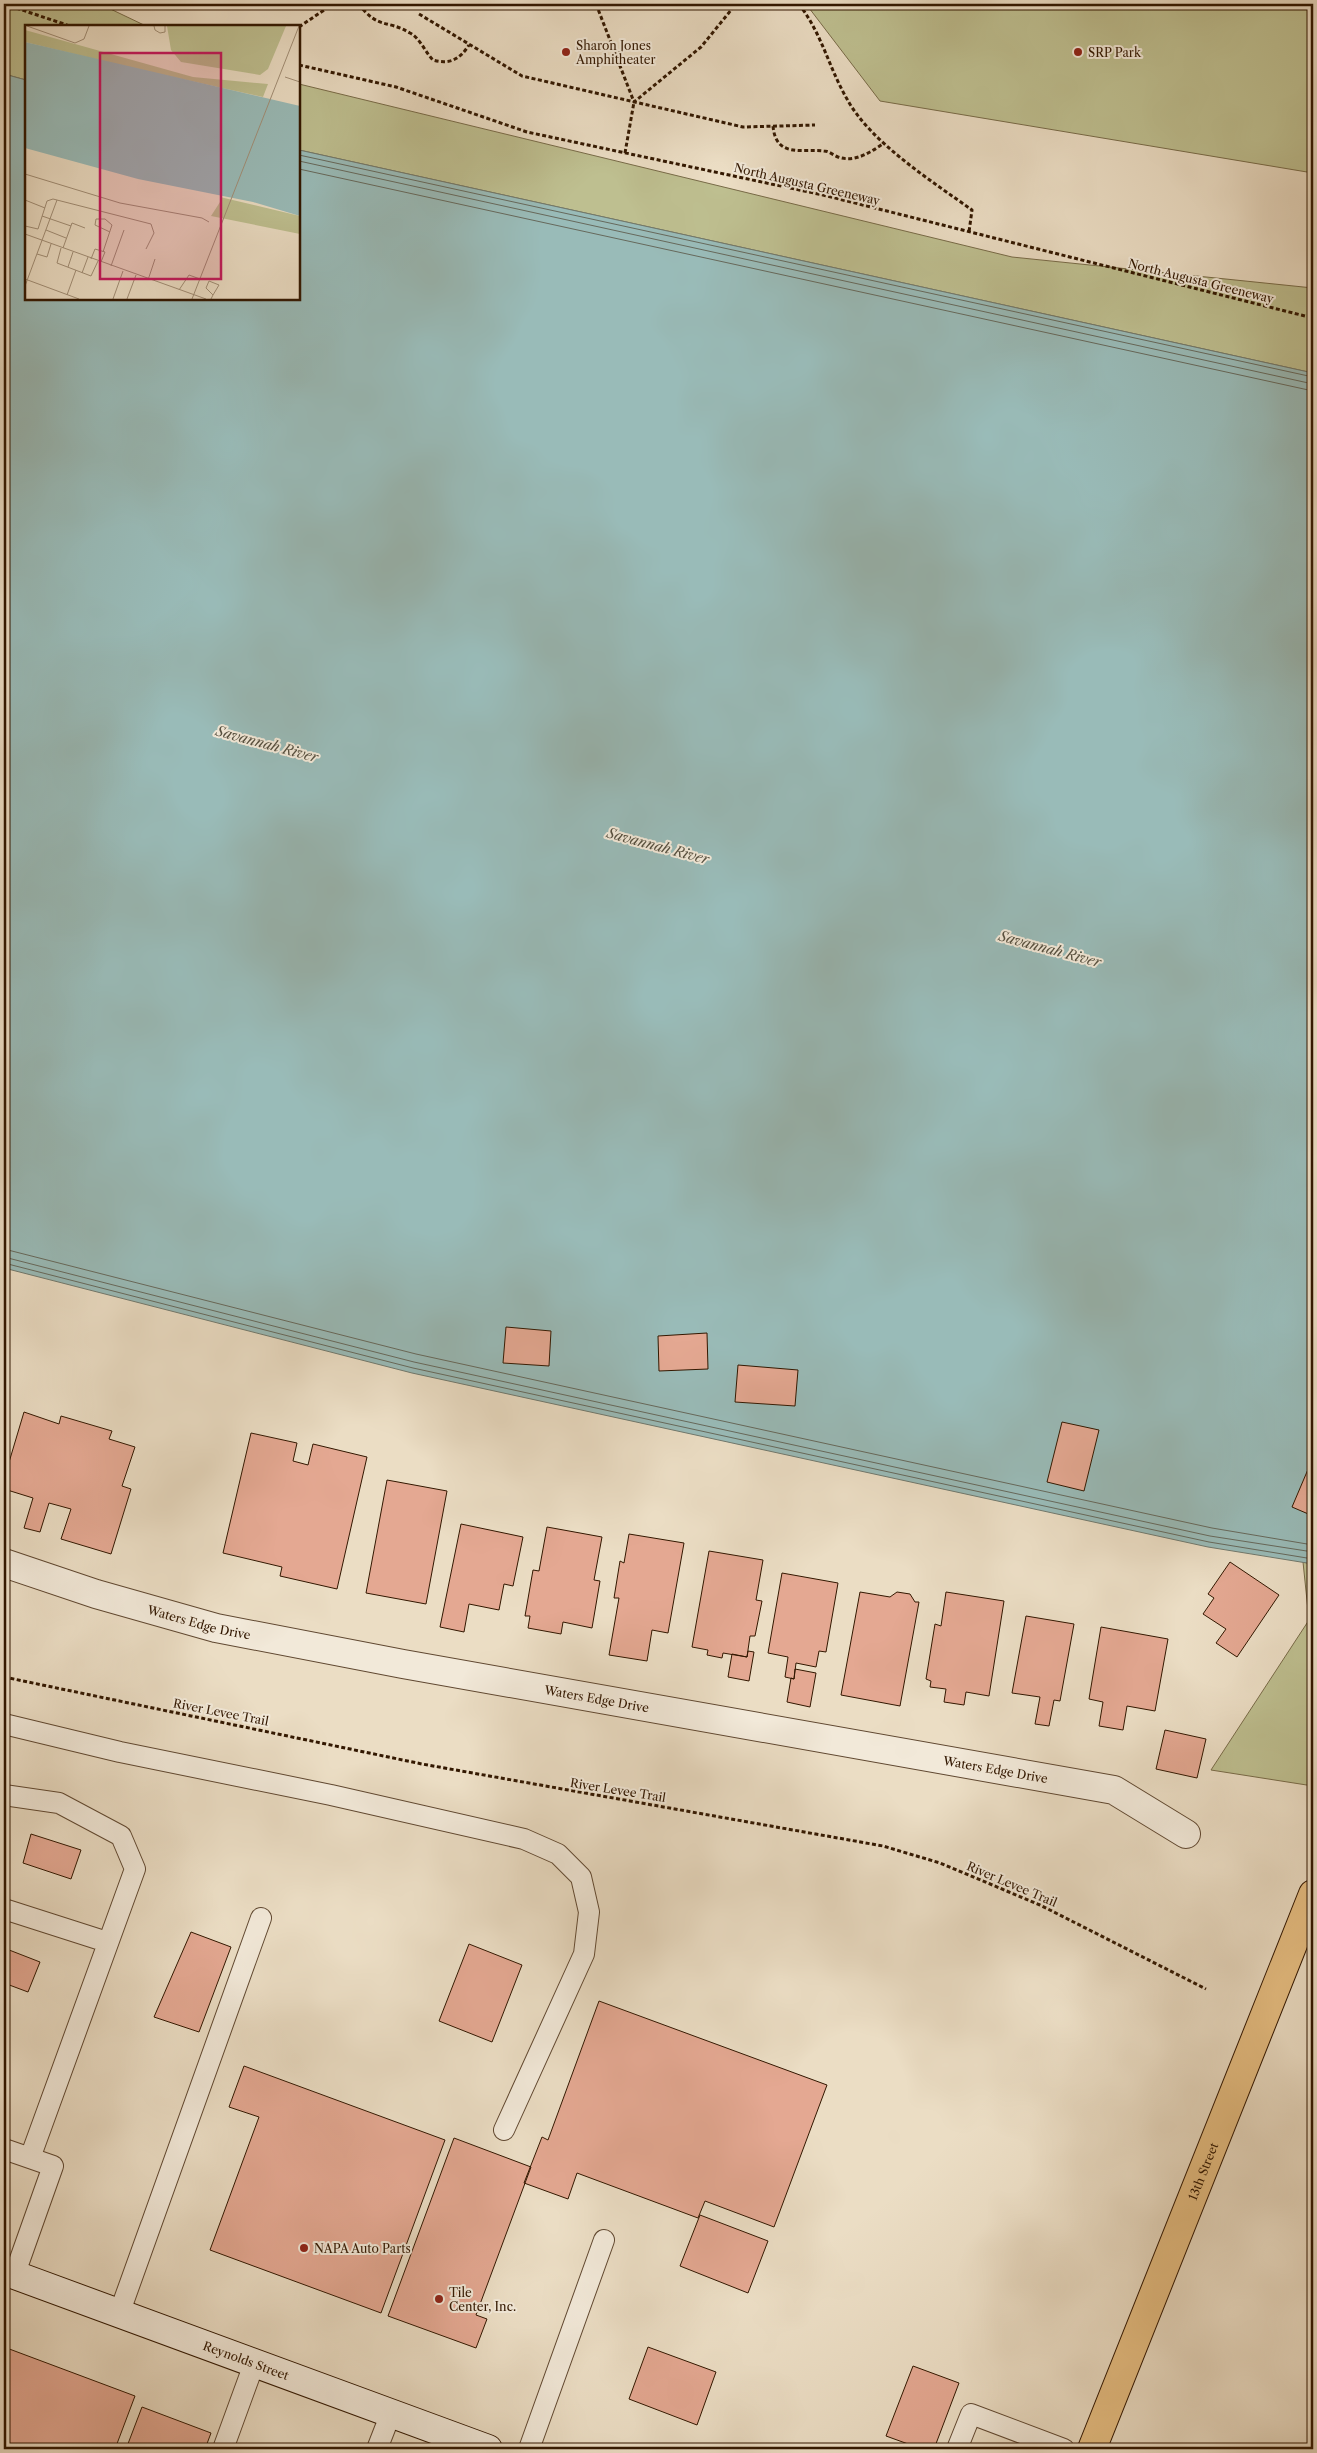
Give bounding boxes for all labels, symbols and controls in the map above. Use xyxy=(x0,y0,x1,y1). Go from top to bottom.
inset map xyxy=(25,25,300,300)
place label: Sharon Jones Amphitheater xyxy=(575,38,655,67)
place label: SRP Park xyxy=(1088,45,1142,60)
marker: Sharon Jones Amphitheater xyxy=(560,46,572,58)
marker: SRP Park xyxy=(1072,46,1084,58)
street label: North Augusta Greeneway xyxy=(733,160,882,208)
street label: North Augusta Greeneway xyxy=(1127,256,1276,306)
water label: Savannah River xyxy=(213,721,322,767)
water label: Savannah River xyxy=(604,823,713,869)
water label: Savannah River xyxy=(996,926,1105,972)
street label: Waters Edge Drive xyxy=(145,1601,252,1642)
street label: Waters Edge Drive xyxy=(542,1682,650,1715)
street label: River Levee Trail xyxy=(172,1695,270,1729)
street label: Waters Edge Drive xyxy=(941,1752,1049,1786)
street label: River Levee Trail xyxy=(569,1775,667,1805)
street label: River Levee Trail xyxy=(964,1858,1060,1910)
street label: 13th Street xyxy=(1184,2140,1221,2202)
place label: NAPA Auto Parts xyxy=(314,2241,411,2256)
marker: NAPA Auto Parts xyxy=(298,2242,310,2254)
place label: Tile Center, Inc. xyxy=(449,2285,516,2314)
marker: Tile Center, Inc. xyxy=(433,2293,445,2305)
street label: Reynolds Street xyxy=(201,2337,292,2383)

